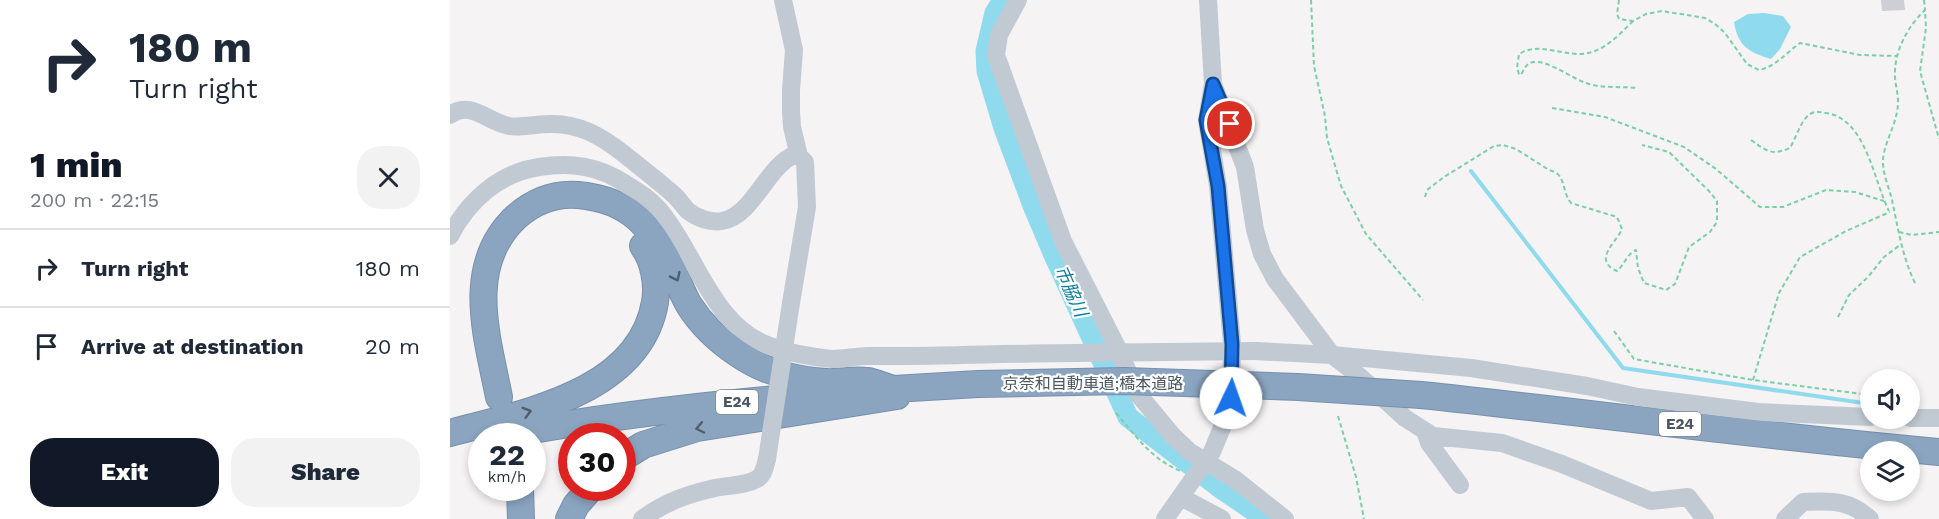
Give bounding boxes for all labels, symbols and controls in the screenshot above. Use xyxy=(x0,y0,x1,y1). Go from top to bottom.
text: 180 m xyxy=(129,23,252,72)
icon: right xyxy=(30,24,108,102)
text: Turn right xyxy=(129,73,258,105)
pin xyxy=(1204,98,1255,149)
icon: arrive xyxy=(1213,107,1246,140)
text: 1 min xyxy=(30,144,123,186)
button: close xyxy=(357,146,420,209)
text: 200 m · 22:15 xyxy=(30,188,159,212)
icon: right xyxy=(30,252,63,285)
text: Turn right xyxy=(81,256,188,281)
text: 180 m xyxy=(356,256,420,281)
water label: 市脇川 xyxy=(1051,262,1093,322)
one-way arrow xyxy=(668,271,680,282)
icon: arrive xyxy=(30,330,63,363)
text: Arrive at destination xyxy=(81,334,304,359)
text: 20 m xyxy=(365,334,420,359)
position arrow xyxy=(1199,366,1263,430)
map controls xyxy=(1860,369,1920,501)
button: sound xyxy=(1860,369,1920,429)
street label: 京奈和自動車道;橋本道路 xyxy=(1003,374,1183,393)
road number: E24 xyxy=(716,390,758,414)
one-way arrow xyxy=(521,407,532,419)
road number: E24 xyxy=(1659,412,1701,436)
one-way arrow xyxy=(696,421,706,434)
speed limit sign: 30 xyxy=(558,423,636,501)
text: 22 xyxy=(489,437,525,472)
button: Exit xyxy=(30,438,219,507)
button: Share xyxy=(231,438,420,507)
button: layers xyxy=(1860,441,1920,501)
text: km/h xyxy=(488,468,526,486)

